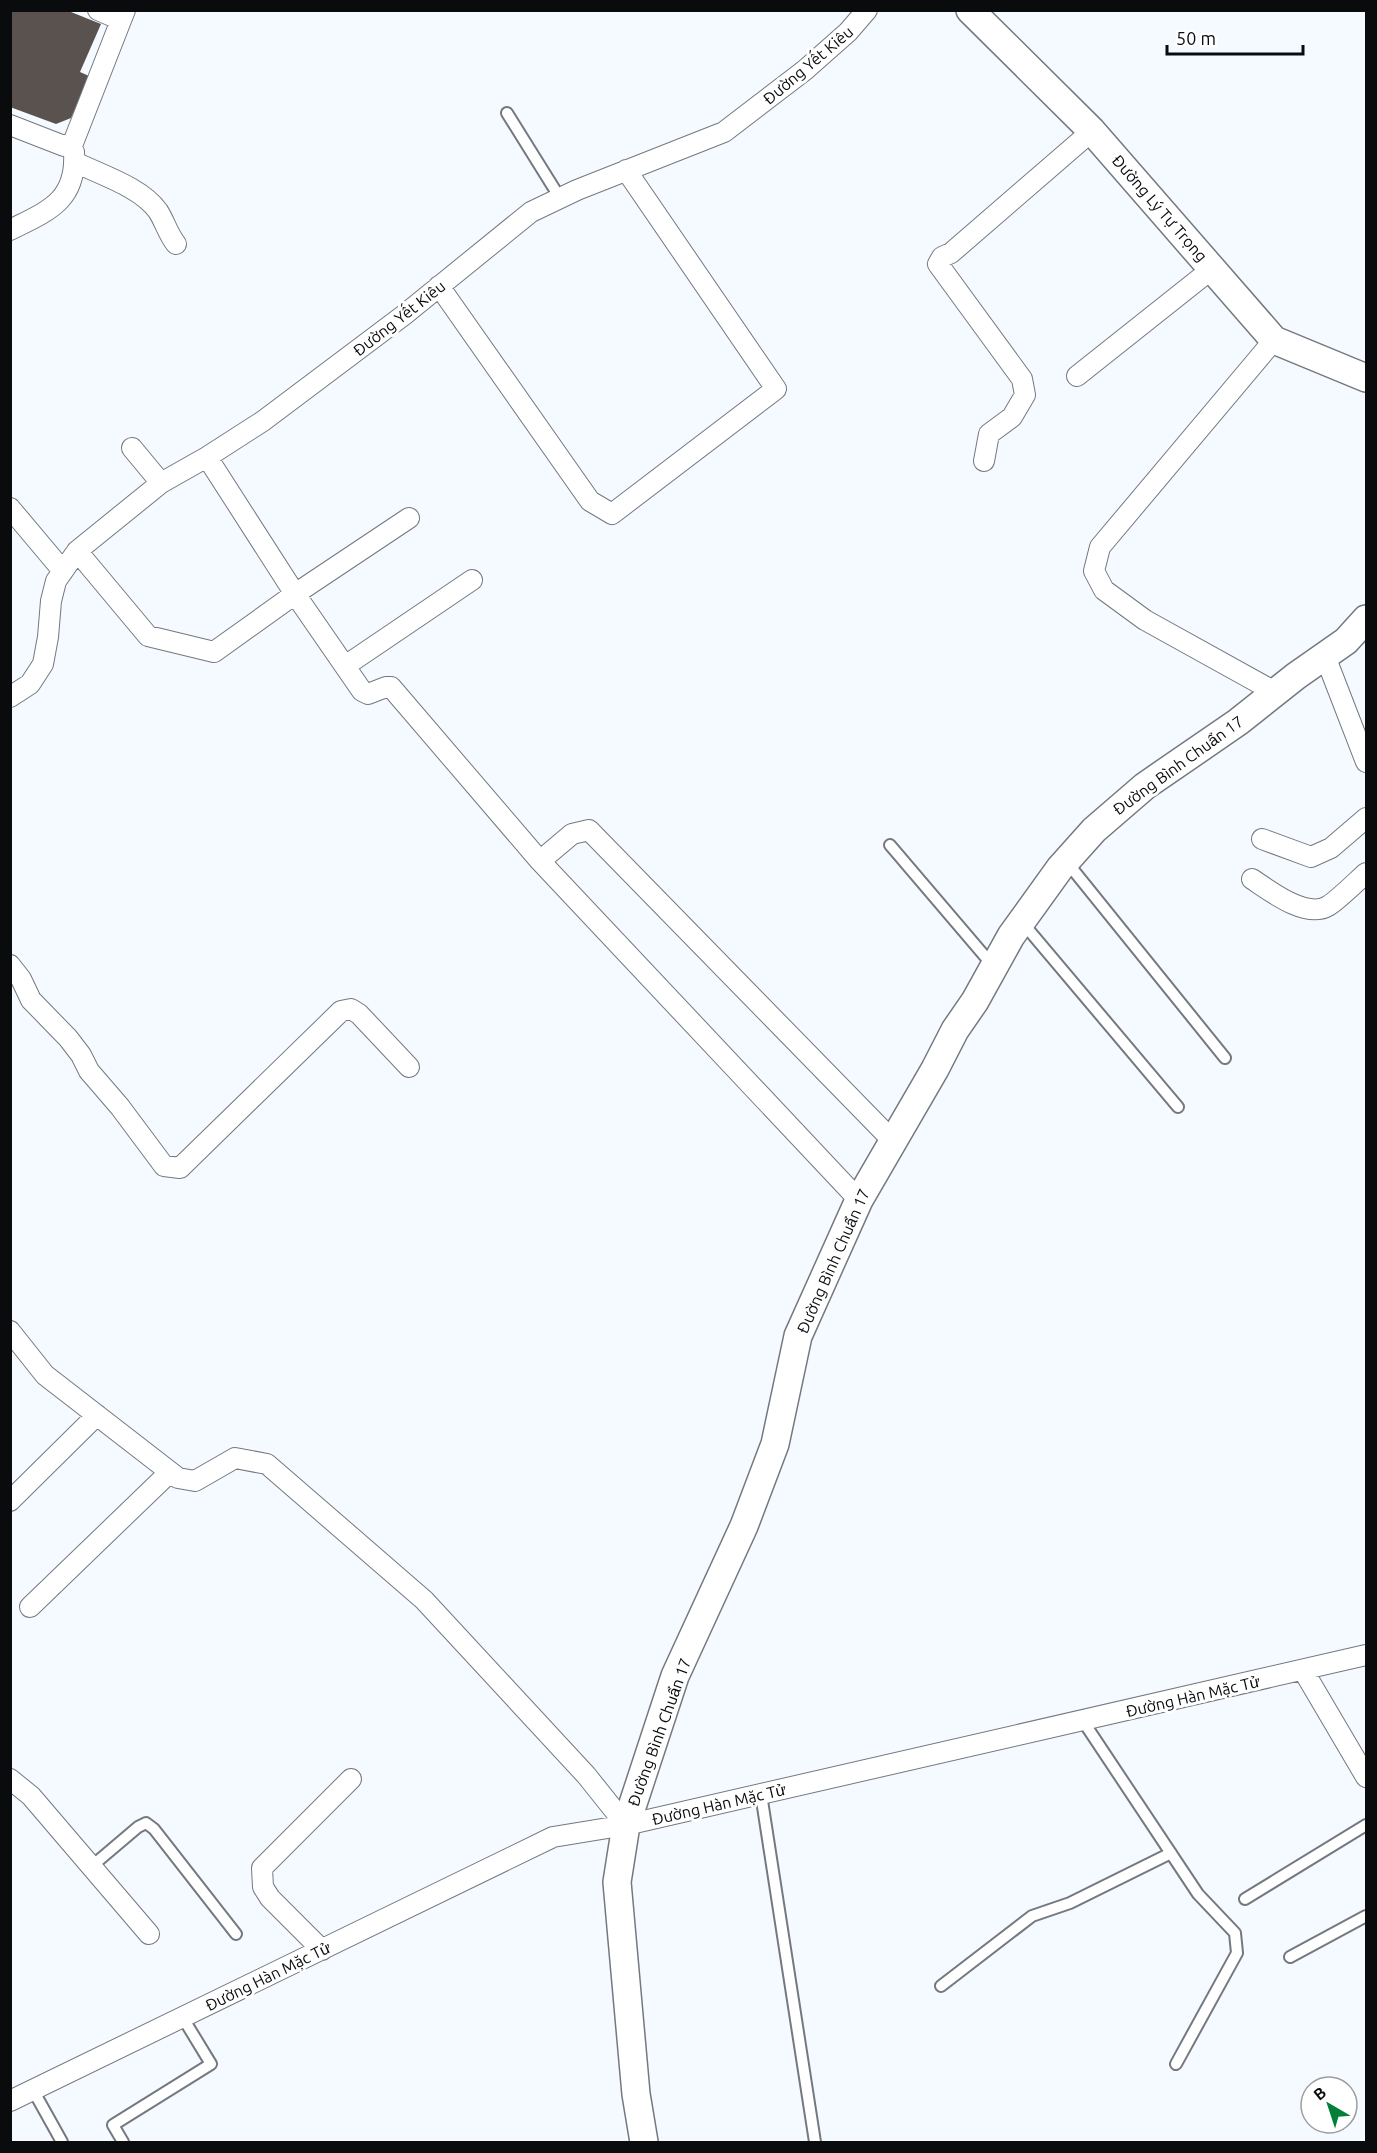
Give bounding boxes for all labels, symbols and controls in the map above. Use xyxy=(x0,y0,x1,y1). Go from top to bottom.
scale bar xyxy=(1167,18,1304,56)
street label: Đường Yết Kiêu xyxy=(758,20,857,108)
text: 50 m xyxy=(1176,28,1216,48)
street label: Đường Lý Tự Trọng xyxy=(1109,151,1211,265)
street label: Đường Yết Kiêu xyxy=(348,274,449,359)
street label: Đường Bình Chuẩn 17 xyxy=(1110,712,1246,818)
street label: Đường Bình Chuẩn 17 xyxy=(793,1186,873,1336)
street label: Đường Bình Chuẩn 17 xyxy=(624,1656,694,1808)
street label: Đường Hàn Mặc Tử xyxy=(1124,1672,1262,1720)
street label: Đường Hàn Mặc Tử xyxy=(650,1780,788,1828)
street label: Đường Hàn Mặc Tử xyxy=(202,1938,334,2014)
north arrow xyxy=(1299,2075,1359,2135)
text: B xyxy=(1310,2083,1329,2104)

